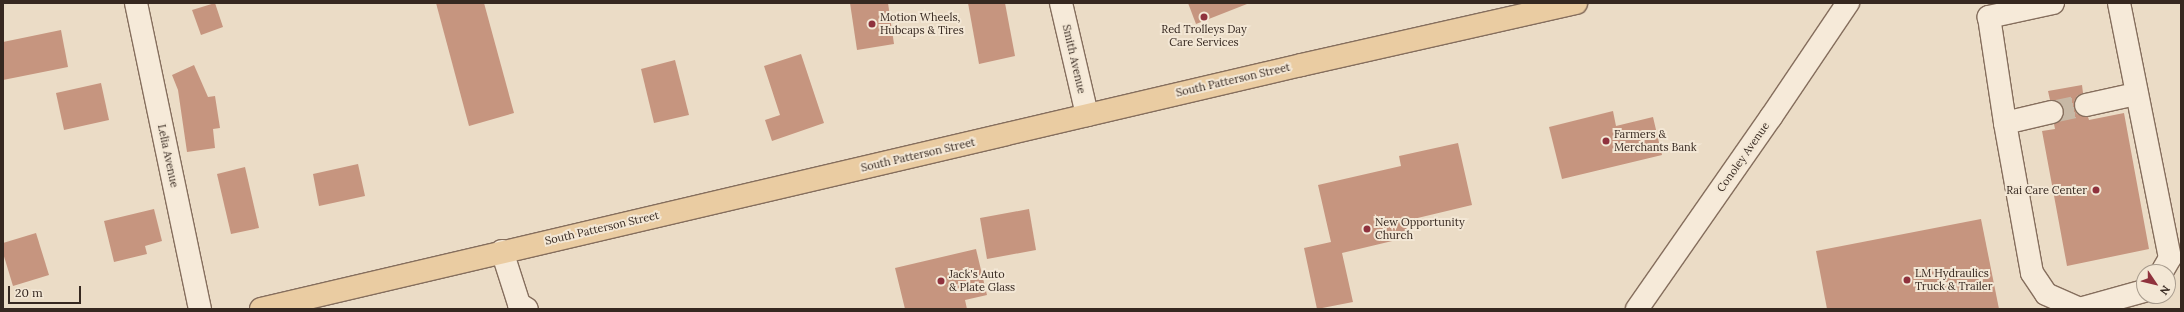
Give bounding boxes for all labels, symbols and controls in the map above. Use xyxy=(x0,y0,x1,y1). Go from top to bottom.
place label: Motion Wheels, Hubcaps & Tires xyxy=(880,11,964,37)
marker: Red Trolleys Day Care Services xyxy=(1199,12,1209,22)
marker: Motion Wheels, Hubcaps & Tires xyxy=(867,19,877,29)
street label: Smith Avenue xyxy=(1060,23,1088,95)
place label: Red Trolleys Day Care Services xyxy=(1161,23,1247,49)
street label: South Patterson Street xyxy=(1175,60,1291,100)
street label: Conoley Avenue xyxy=(1714,120,1772,194)
street label: Lelia Avenue xyxy=(155,123,181,189)
place label: Farmers & Merchants Bank xyxy=(1614,128,1697,154)
street label: South Patterson Street xyxy=(860,135,976,175)
marker: Farmers & Merchants Bank xyxy=(1601,136,1611,146)
place label: Rai Care Center xyxy=(2006,183,2087,197)
marker: Rai Care Center xyxy=(2090,184,2102,196)
street label: South Patterson Street xyxy=(544,208,660,248)
place label: New Opportunity Church xyxy=(1375,216,1465,242)
marker: New Opportunity Church xyxy=(1362,224,1372,234)
north arrow xyxy=(2136,264,2176,304)
place label: LM Hydraulics Truck & Trailer xyxy=(1915,267,1992,293)
place label: Jack's Auto & Plate Glass xyxy=(949,268,1015,294)
marker: LM Hydraulics Truck & Trailer xyxy=(1902,275,1912,285)
marker: Jack's Auto & Plate Glass xyxy=(936,276,946,286)
scale bar xyxy=(10,278,83,304)
text: N xyxy=(2157,283,2173,298)
text: 20 m xyxy=(15,285,43,300)

